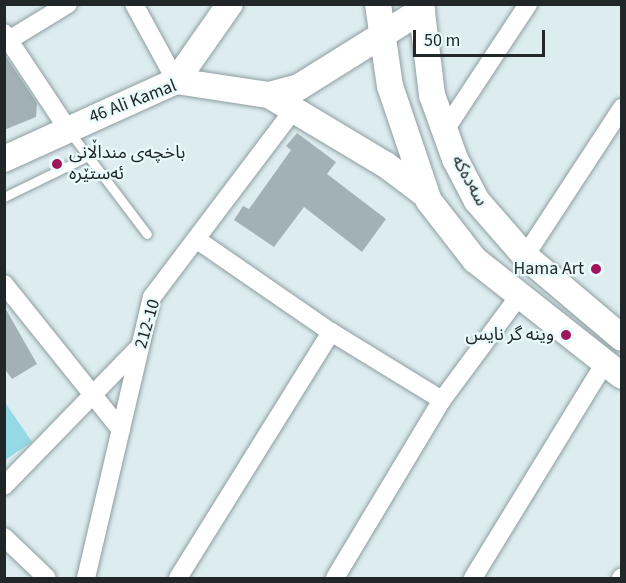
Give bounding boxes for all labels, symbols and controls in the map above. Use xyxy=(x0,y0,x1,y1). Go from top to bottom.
scale bar xyxy=(416,18,548,56)
text: 50 m xyxy=(424,28,460,53)
street label: 46 Ali Kamal xyxy=(86,75,180,129)
place label: باخچەی منداڵانی ئەستێرە xyxy=(69,143,185,186)
street label: سەدەکە xyxy=(446,152,492,210)
marker: باخچەی منداڵانی ئەستێرە xyxy=(50,157,64,171)
place label: Hama Art xyxy=(513,258,584,280)
marker: Hama Art xyxy=(589,262,603,276)
street label: 212-10 xyxy=(131,297,165,351)
place label: وینه گر نایس xyxy=(466,324,554,346)
marker: وینه گر نایس xyxy=(559,328,573,342)

